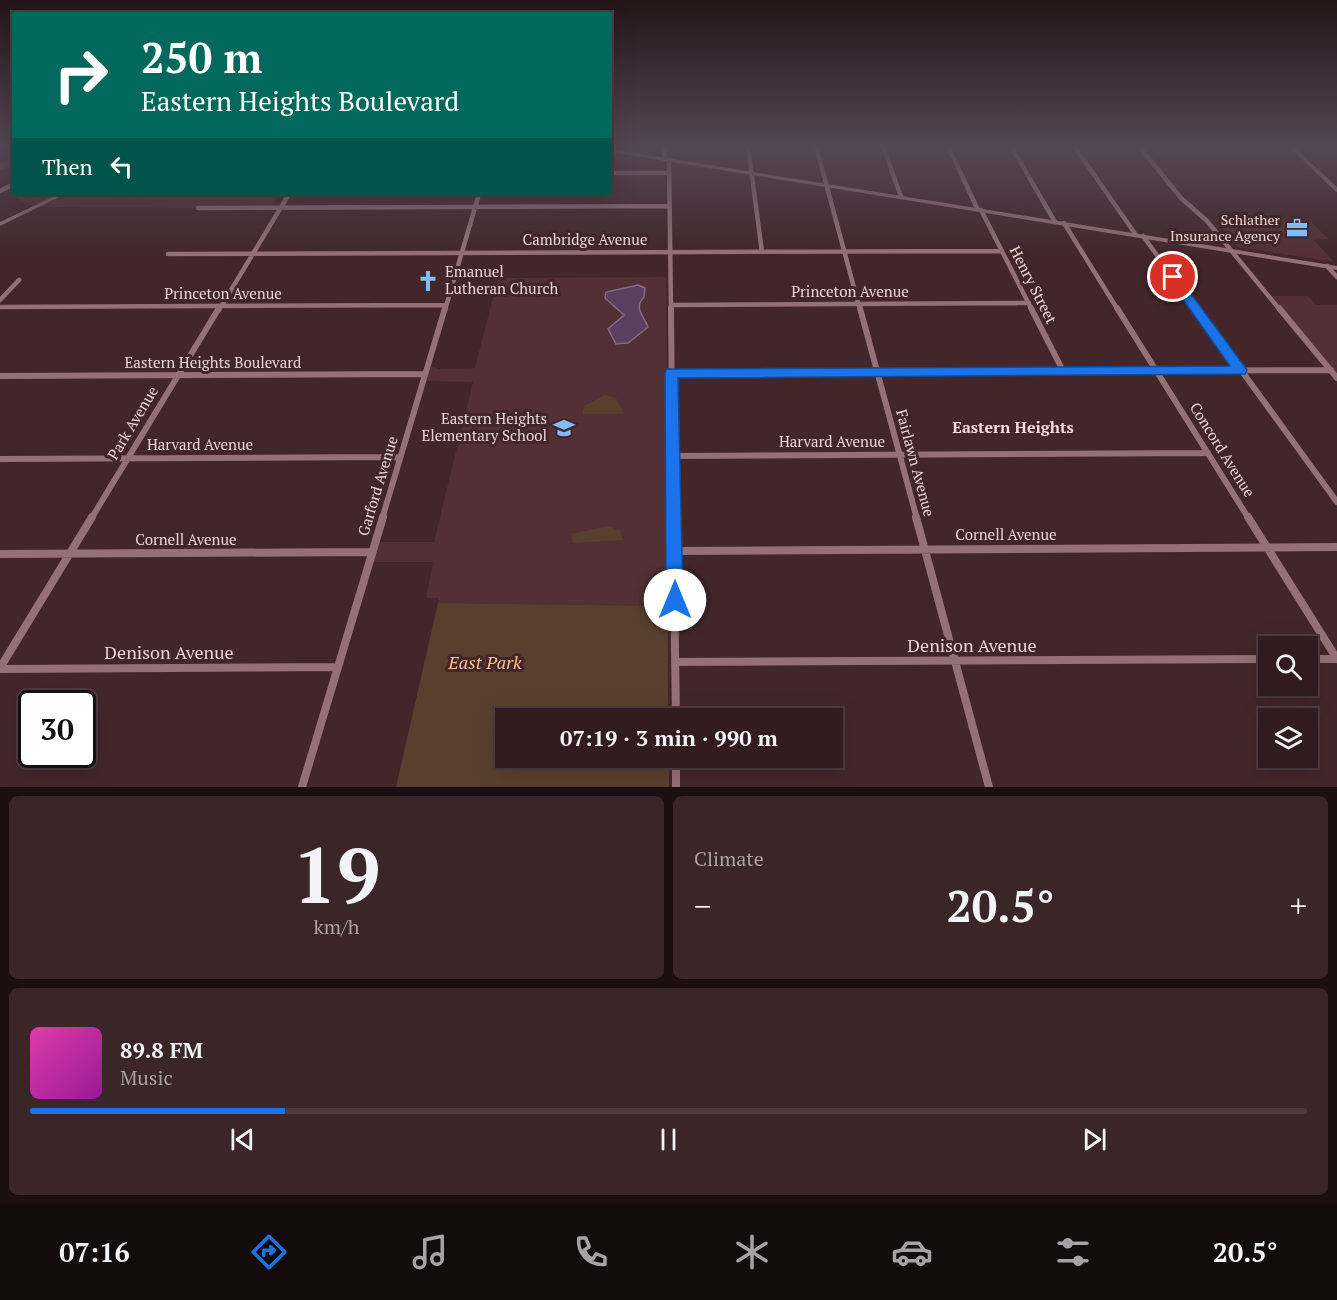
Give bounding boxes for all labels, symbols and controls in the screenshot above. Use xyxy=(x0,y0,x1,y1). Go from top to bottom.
text: 250 m xyxy=(141,29,262,85)
icon: right xyxy=(42,36,120,114)
text: Eastern Heights Boulevard xyxy=(141,83,459,119)
icon: left xyxy=(105,150,138,183)
text: Then xyxy=(42,152,93,181)
place label: Schlather Insurance Agency xyxy=(1170,210,1281,245)
office icon: Schlather Insurance Agency xyxy=(1285,216,1309,240)
street label: Cambridge Avenue xyxy=(523,229,647,249)
street label: Henry Street xyxy=(1006,242,1062,327)
pin xyxy=(1147,251,1198,302)
icon: arrive xyxy=(1156,260,1189,293)
place label: Emanuel Lutheran Church xyxy=(445,261,558,298)
church icon: Emanuel Lutheran Church xyxy=(416,269,440,293)
street label: Princeton Avenue xyxy=(791,281,909,301)
street label: Princeton Avenue xyxy=(164,283,282,303)
street label: Eastern Heights Boulevard xyxy=(125,352,301,372)
street label: Park Avenue xyxy=(102,382,162,463)
street label: Concord Avenue xyxy=(1186,398,1260,501)
street label: Fairlawn Avenue xyxy=(892,407,940,519)
place label: Eastern Heights Elementary School xyxy=(421,408,547,445)
school or university icon: Eastern Heights Elementary School xyxy=(552,416,576,440)
district label: Eastern Heights xyxy=(952,416,1074,438)
street label: Harvard Avenue xyxy=(779,431,885,451)
street label: Garford Avenue xyxy=(352,433,402,538)
street label: Harvard Avenue xyxy=(147,434,253,454)
street label: Cornell Avenue xyxy=(955,524,1057,544)
street label: Cornell Avenue xyxy=(135,529,237,549)
position arrow xyxy=(643,568,707,632)
street label: Denison Avenue xyxy=(907,633,1037,657)
map controls xyxy=(1258,636,1318,768)
button: search xyxy=(1258,636,1318,696)
street label: Denison Avenue xyxy=(104,640,234,664)
park label: East Park xyxy=(447,650,522,674)
speed limit sign: 30 xyxy=(18,690,96,768)
button: layers xyxy=(1258,708,1318,768)
text: 07:19 · 3 min · 990 m xyxy=(560,723,778,752)
text: 19 xyxy=(292,822,381,925)
text: Climate xyxy=(694,845,764,872)
text: 20.5° xyxy=(946,875,1055,935)
text: − xyxy=(694,884,712,927)
text: + xyxy=(1289,884,1307,927)
text: km/h xyxy=(313,913,360,940)
text: 89.8 FM xyxy=(120,1035,203,1064)
text: Music xyxy=(120,1064,173,1091)
icon: previous xyxy=(226,1123,259,1156)
icon: pause xyxy=(652,1123,685,1156)
icon: next xyxy=(1078,1123,1111,1156)
icon: directions xyxy=(248,1231,290,1273)
icon: music xyxy=(409,1231,451,1273)
icon: phone xyxy=(570,1231,612,1273)
icon: climate xyxy=(731,1231,773,1273)
icon: car xyxy=(891,1231,933,1273)
icon: filters xyxy=(1052,1231,1094,1273)
text: 07:16 xyxy=(59,1234,130,1270)
text: 20.5° xyxy=(1213,1234,1278,1270)

